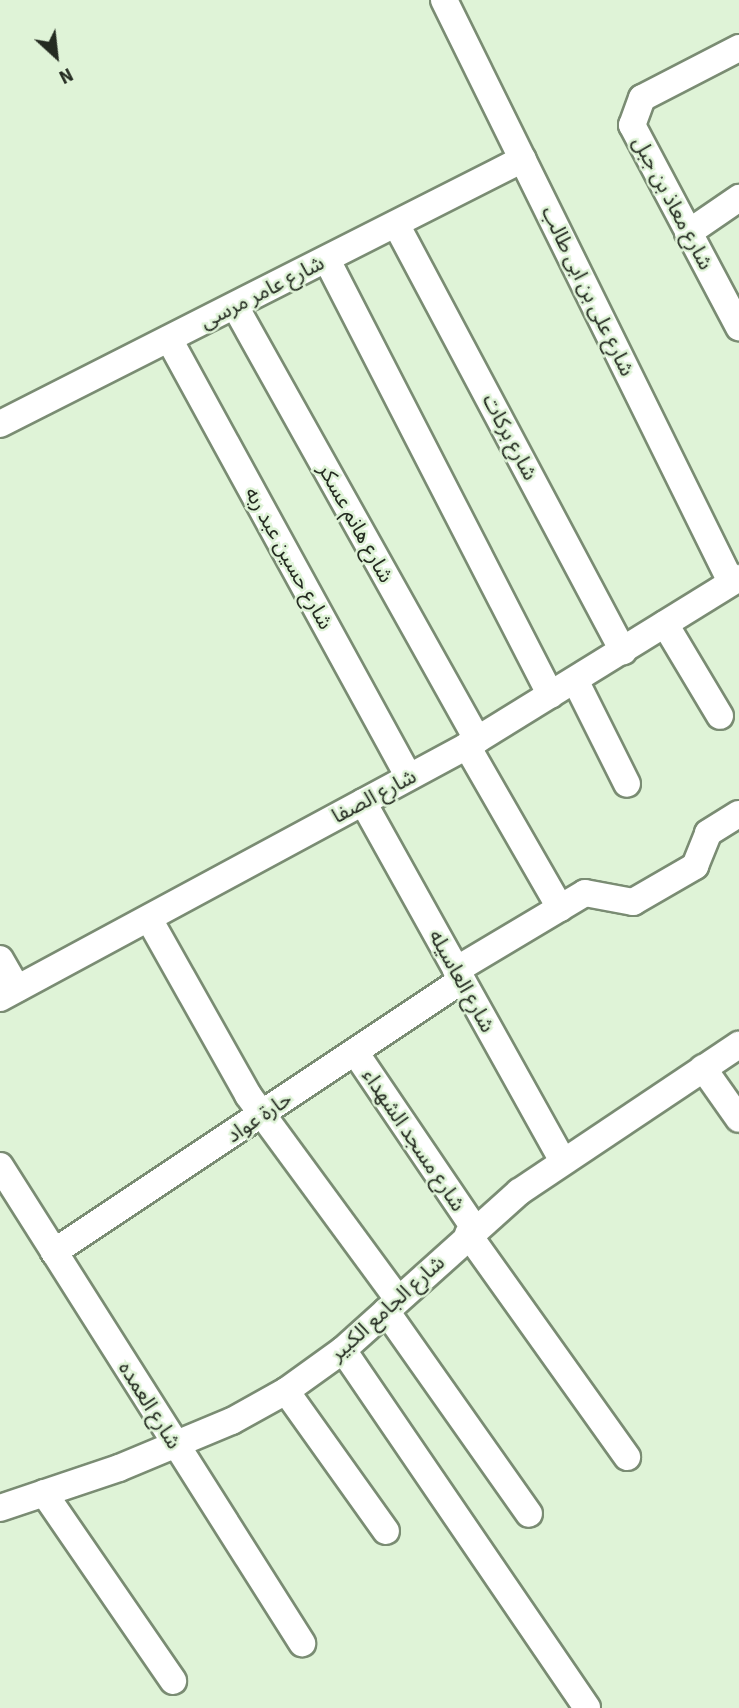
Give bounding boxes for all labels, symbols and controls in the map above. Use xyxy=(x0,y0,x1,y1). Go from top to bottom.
north arrow xyxy=(21,21,91,91)
text: N xyxy=(54,60,78,90)
street label: شارع معاذ بن جبل xyxy=(627,132,719,274)
street label: شارع على بن ابى طالب xyxy=(536,202,640,380)
street label: شارع عامر مرسى xyxy=(196,250,328,334)
street label: شارع بركات xyxy=(477,390,543,484)
street label: شارع هانم عسكر xyxy=(313,459,399,587)
street label: شارع حسين عبد ربه xyxy=(239,482,339,634)
street label: شارع الصفا xyxy=(327,763,421,829)
street label: شارع العاسيله xyxy=(423,925,501,1037)
street label: شارع مسجد الشهداء xyxy=(357,1064,471,1216)
street label: حارة عواد xyxy=(221,1086,297,1148)
street label: شارع الجامع الكبير xyxy=(324,1250,450,1366)
street label: شارع العمده xyxy=(113,1357,187,1453)

